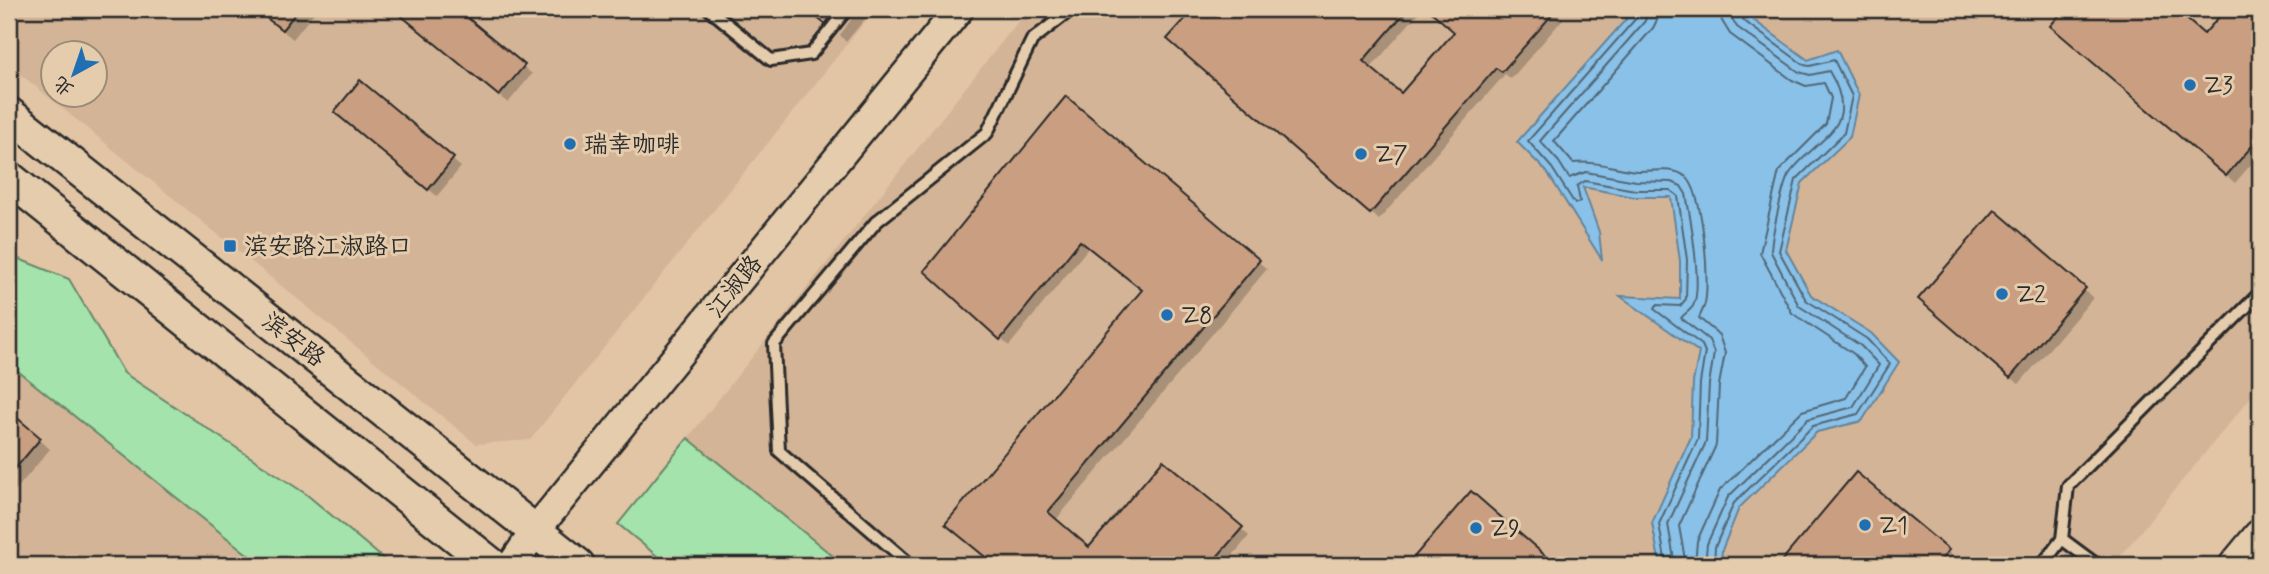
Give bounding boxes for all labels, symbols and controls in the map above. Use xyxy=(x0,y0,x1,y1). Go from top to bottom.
north arrow xyxy=(38,38,108,108)
text: 北 xyxy=(49,70,79,102)
place label: Z3 xyxy=(2204,71,2233,102)
marker: Z3 xyxy=(2182,77,2198,93)
place label: 瑞幸咖啡 xyxy=(584,130,680,161)
marker: 瑞幸咖啡 xyxy=(562,136,578,152)
place label: Z7 xyxy=(1375,140,1408,171)
marker: Z7 xyxy=(1353,146,1369,162)
place label: 滨安路江淑路口 xyxy=(244,232,412,263)
marker: 滨安路江淑路口 xyxy=(222,238,238,254)
street label: 江淑路 xyxy=(700,249,770,325)
place label: Z2 xyxy=(2016,280,2046,311)
marker: Z2 xyxy=(1994,286,2010,302)
place label: Z8 xyxy=(1181,301,1213,332)
street label: 滨安路 xyxy=(255,306,331,375)
marker: Z8 xyxy=(1159,307,1175,323)
place label: Z1 xyxy=(1879,511,1908,542)
place label: Z9 xyxy=(1490,514,1520,545)
marker: Z1 xyxy=(1857,517,1873,533)
marker: Z9 xyxy=(1468,520,1484,536)

